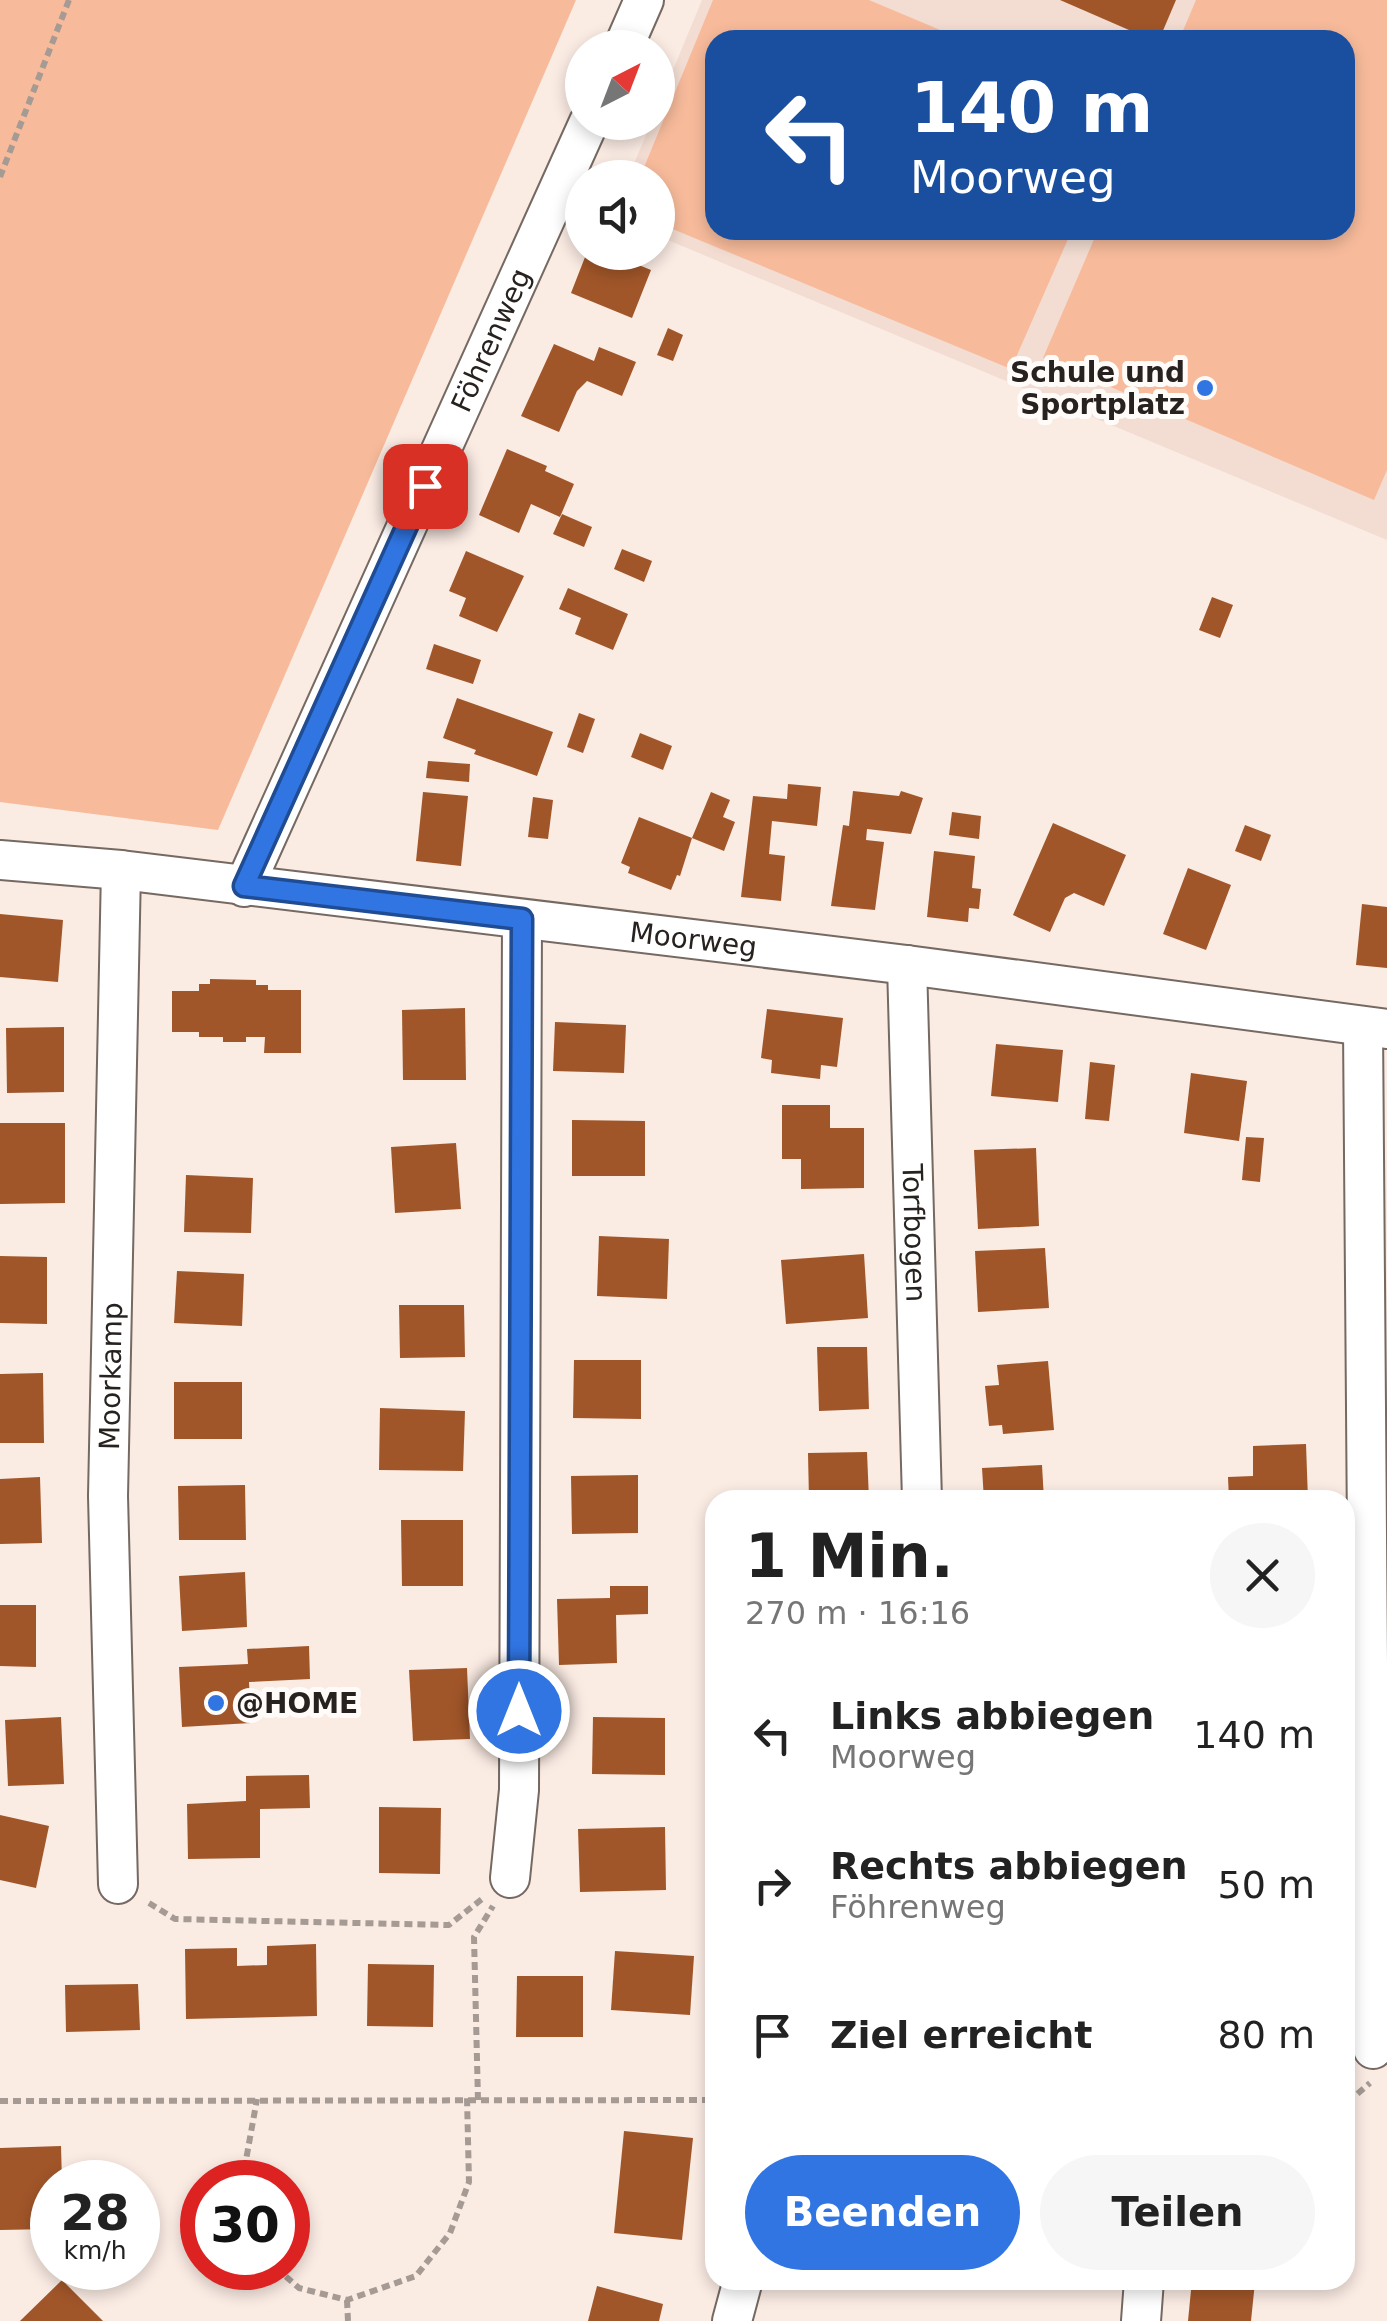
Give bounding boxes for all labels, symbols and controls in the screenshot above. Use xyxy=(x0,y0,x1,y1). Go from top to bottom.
north arrow xyxy=(565,30,675,140)
map controls xyxy=(565,30,675,270)
text: 140 m xyxy=(910,67,1153,149)
icon: left xyxy=(745,70,875,200)
text: Moorweg xyxy=(910,151,1115,204)
button: sound xyxy=(565,160,675,270)
street label: Föhrenweg xyxy=(444,263,538,417)
place label: Schule und Sportplatz xyxy=(1010,356,1185,421)
marker: Schule und Sportplatz xyxy=(1194,377,1216,399)
pin xyxy=(383,444,468,529)
icon: arrive xyxy=(398,459,453,514)
street label: Moorweg xyxy=(628,916,759,964)
street label: Torfbogen xyxy=(896,1162,932,1303)
street label: Moorkamp xyxy=(93,1302,129,1450)
text: 1 Min. xyxy=(745,1521,953,1591)
button: close xyxy=(1210,1523,1315,1628)
text: 270 m · 16:16 xyxy=(745,1594,970,1632)
position arrow xyxy=(467,1659,571,1763)
place label: @HOME xyxy=(236,1687,358,1720)
marker: @HOME xyxy=(205,1692,227,1714)
text: Links abbiegen xyxy=(830,1694,1154,1738)
icon: left xyxy=(745,1708,800,1763)
text: 140 m xyxy=(1193,1713,1315,1757)
text: Moorweg xyxy=(830,1738,976,1776)
text: Rechts abbiegen xyxy=(830,1844,1188,1888)
icon: right xyxy=(745,1858,800,1913)
text: 50 m xyxy=(1218,1863,1315,1907)
text: Föhrenweg xyxy=(830,1888,1006,1926)
icon: arrive xyxy=(745,2008,800,2063)
text: Ziel erreicht xyxy=(830,2013,1092,2057)
text: 80 m xyxy=(1218,2013,1315,2057)
button: Beenden xyxy=(745,2155,1020,2270)
button: Teilen xyxy=(1040,2155,1315,2270)
speed limit sign: 30 xyxy=(180,2160,310,2290)
text: 28 xyxy=(60,2184,130,2242)
text: km/h xyxy=(63,2236,127,2265)

